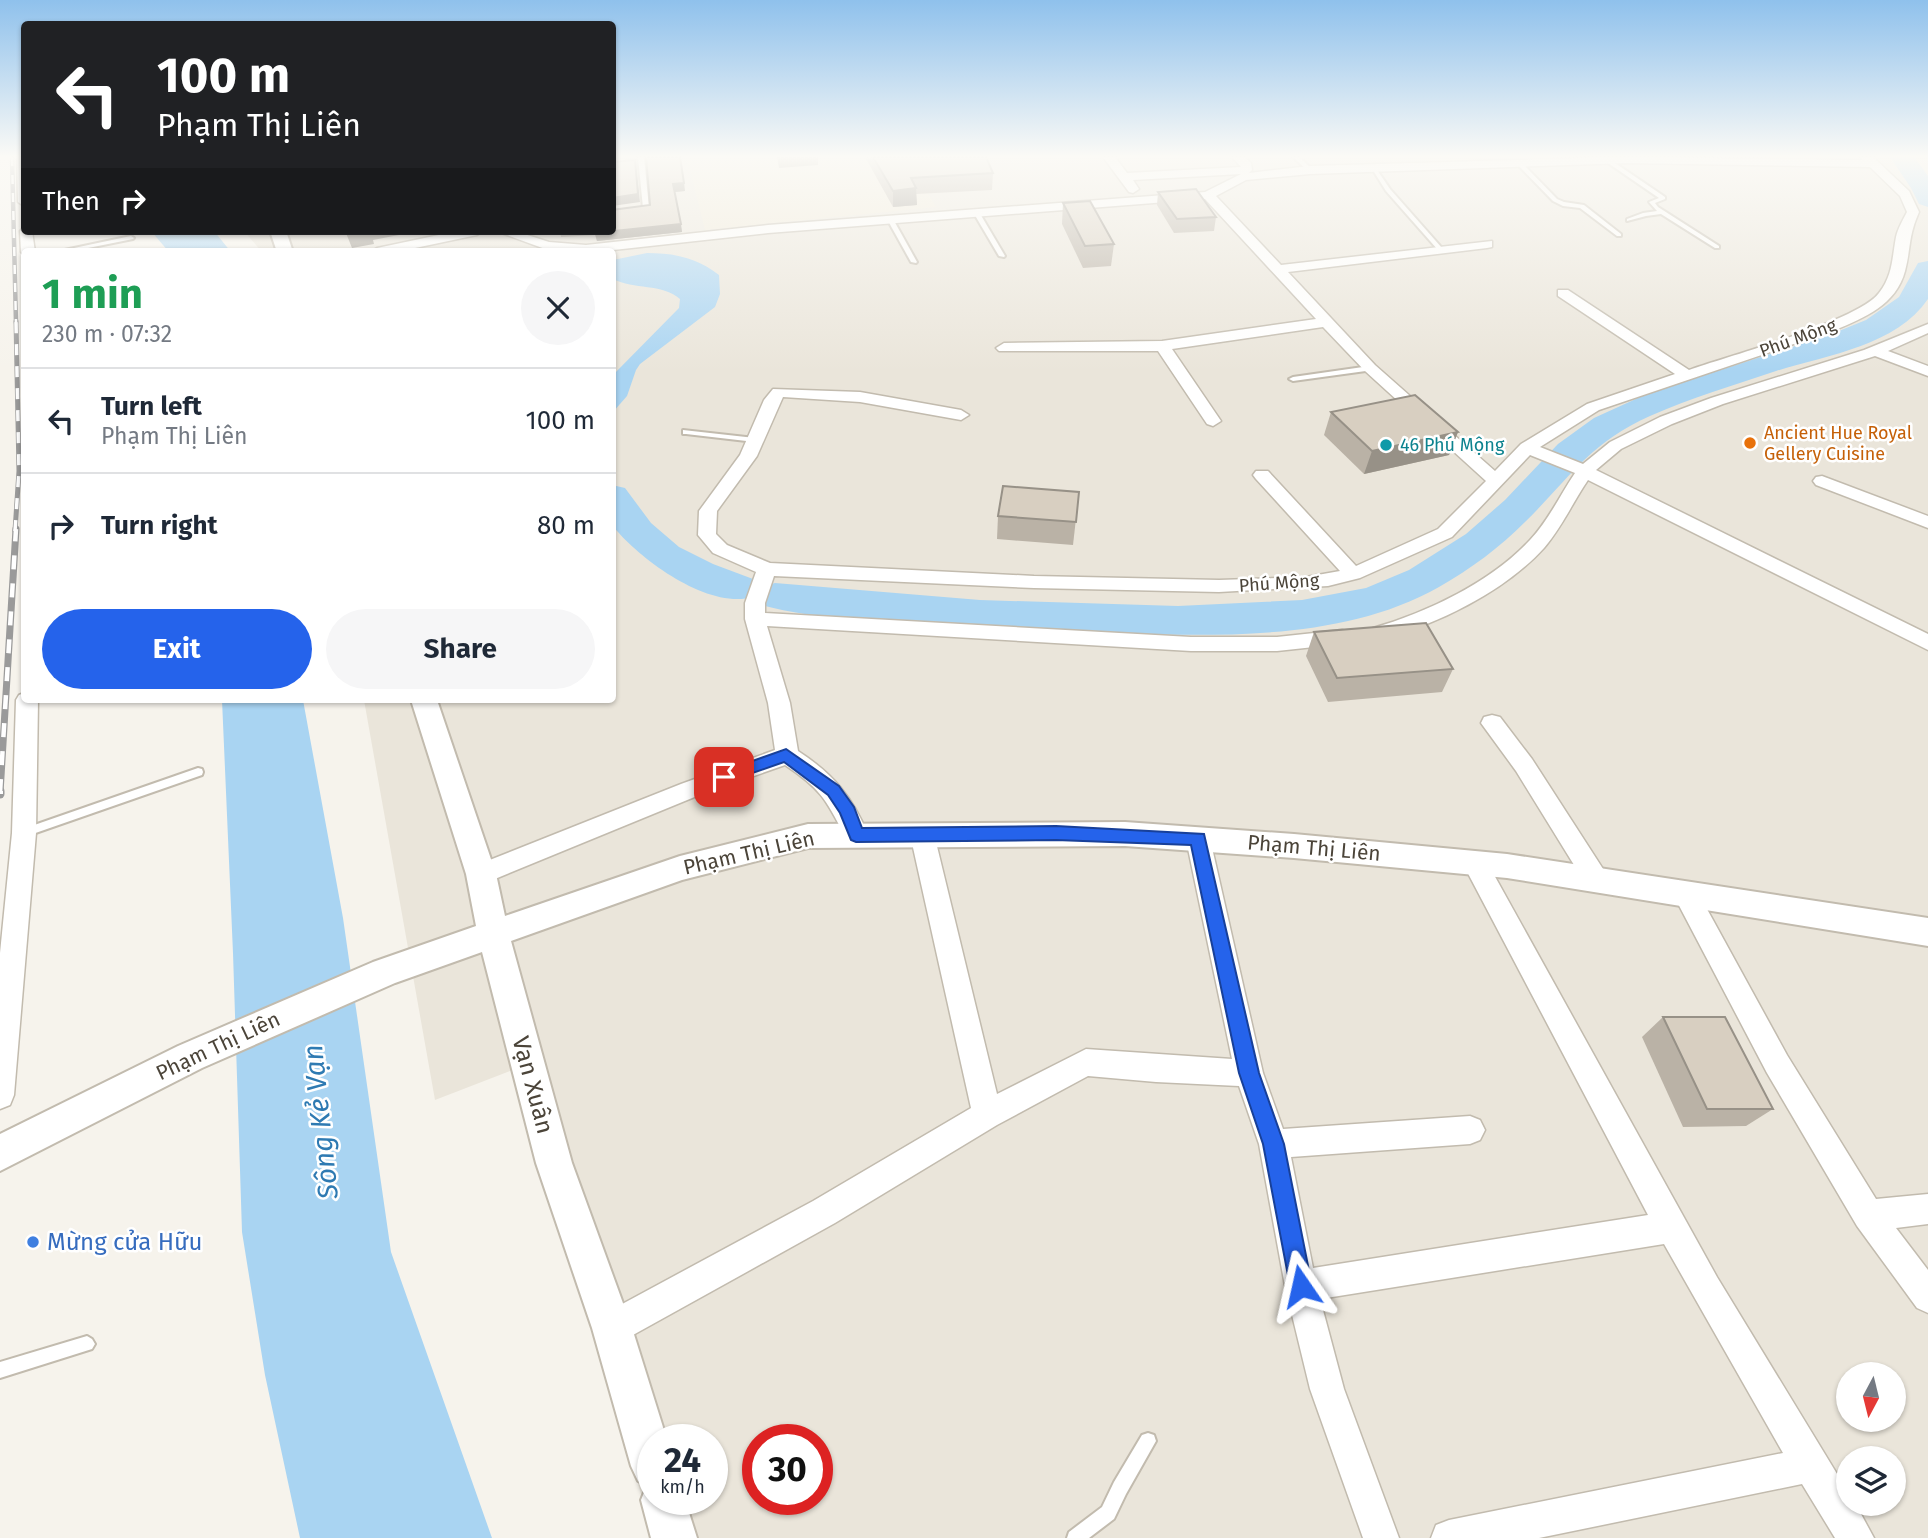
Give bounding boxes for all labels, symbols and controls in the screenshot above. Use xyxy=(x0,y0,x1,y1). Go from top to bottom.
text: 100 m xyxy=(157,46,290,105)
icon: left xyxy=(42,49,133,140)
text: Phạm Thị Liên xyxy=(157,106,361,144)
icon: right xyxy=(114,182,152,220)
text: Then xyxy=(42,186,100,217)
text: 1 min xyxy=(42,269,143,319)
button: close xyxy=(521,271,595,345)
street label: Phú Mộng xyxy=(1756,314,1840,362)
text: 230 m · 07:32 xyxy=(42,320,172,348)
text: Turn left xyxy=(101,391,202,422)
icon: left xyxy=(42,402,80,440)
text: 100 m xyxy=(526,405,595,436)
text: Phạm Thị Liên xyxy=(101,422,248,450)
place label: Ancient Hue Royal Gellery Cuisine xyxy=(1764,422,1912,465)
place label: 46 Phú Mộng xyxy=(1400,434,1505,456)
marker: Ancient Hue Royal Gellery Cuisine xyxy=(1742,435,1758,451)
marker: 46 Phú Mộng xyxy=(1378,437,1394,453)
icon: right xyxy=(42,507,80,545)
text: Turn right xyxy=(101,510,218,541)
text: 80 m xyxy=(537,510,595,541)
street label: Phú Mộng xyxy=(1238,569,1320,597)
button: Exit xyxy=(42,609,312,689)
button: Share xyxy=(326,609,595,689)
pin xyxy=(694,747,754,807)
icon: arrive xyxy=(705,758,743,796)
street label: Phạm Thị Liên xyxy=(681,825,817,881)
street label: Phạm Thị Liên xyxy=(1246,829,1382,867)
street label: Phạm Thị Liên xyxy=(152,1006,284,1086)
street label: Vạn Xuân xyxy=(507,1033,559,1137)
water label: Sông Kẻ Vạn xyxy=(296,1043,345,1202)
place label: Mừng cửa Hữu xyxy=(47,1228,202,1256)
marker: Mừng cửa Hữu xyxy=(25,1234,41,1250)
position arrow xyxy=(1264,1249,1338,1323)
north arrow xyxy=(1836,1362,1906,1432)
map controls xyxy=(1836,1362,1906,1516)
speed limit sign: 30 xyxy=(742,1424,833,1515)
text: 24 xyxy=(664,1439,701,1481)
button: layers xyxy=(1836,1446,1906,1516)
text: km/h xyxy=(660,1476,705,1498)

